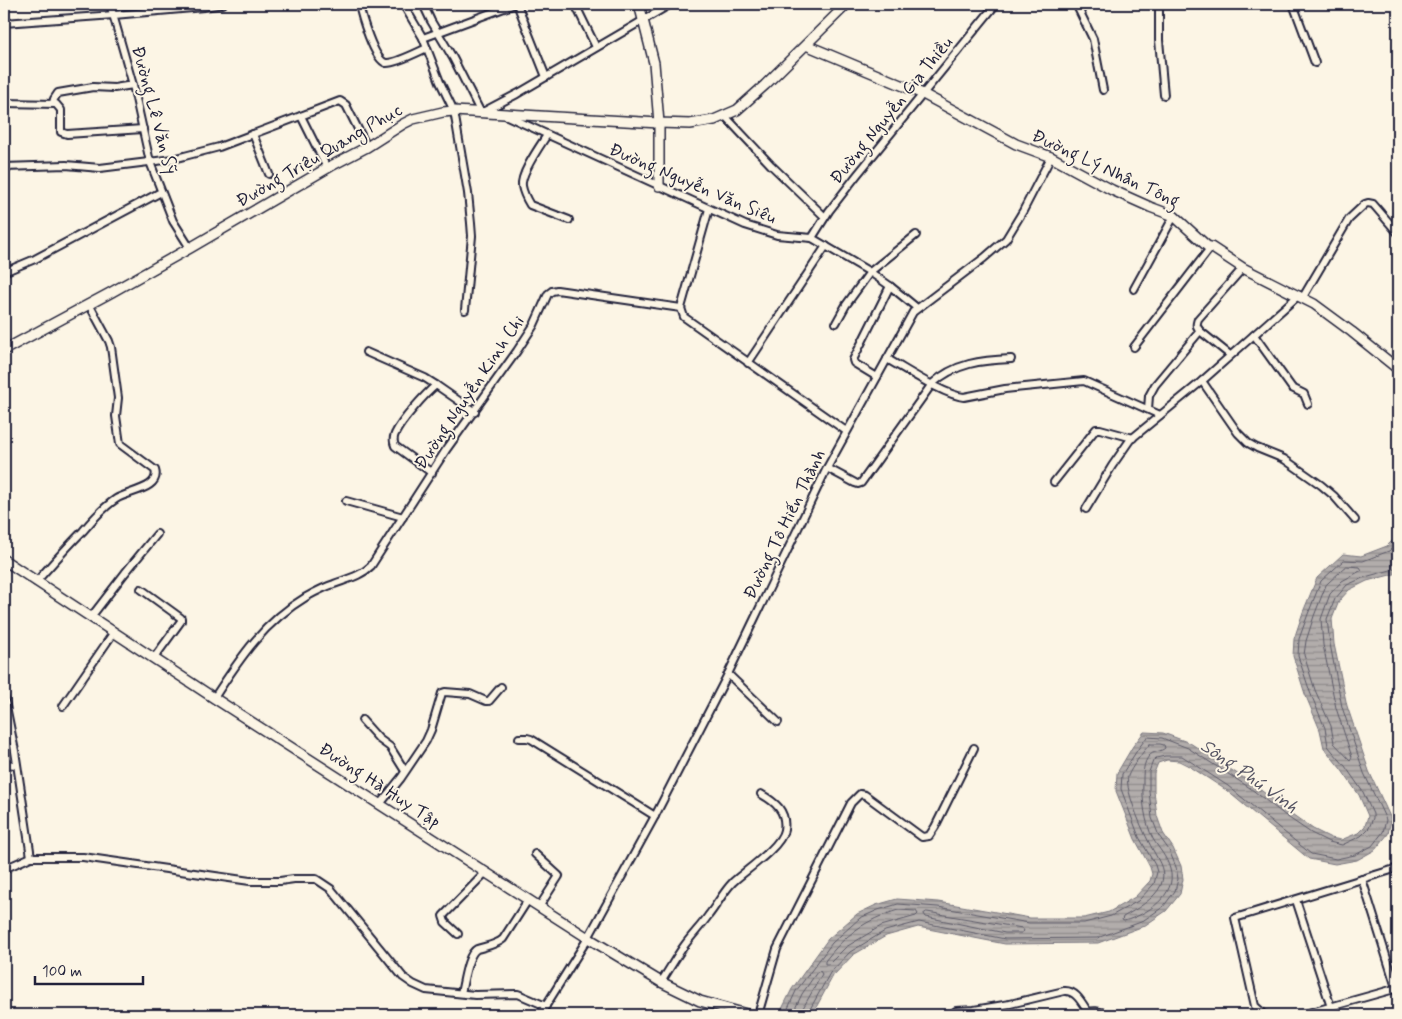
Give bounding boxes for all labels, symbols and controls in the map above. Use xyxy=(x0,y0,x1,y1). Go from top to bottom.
street label: Đường Nguyễn Gia Thiều xyxy=(825,32,960,191)
street label: Đường Lê Văn Sỹ xyxy=(123,43,183,178)
street label: Đường Triệu Quang Phục xyxy=(232,98,408,215)
street label: Đường Lý Nhân Tông xyxy=(1027,124,1183,215)
street label: Đường Nguyễn Văn Siêu xyxy=(604,138,780,232)
street label: Đường Nguyễn Kinh Chi xyxy=(409,311,532,475)
street label: Đường Tô Hiến Thành xyxy=(738,446,833,604)
water label: Sông Phú Vinh xyxy=(1194,733,1303,821)
street label: Đường Hà Huy Tập xyxy=(313,737,445,836)
scale bar xyxy=(35,954,142,986)
text: 100 m xyxy=(42,962,82,982)

